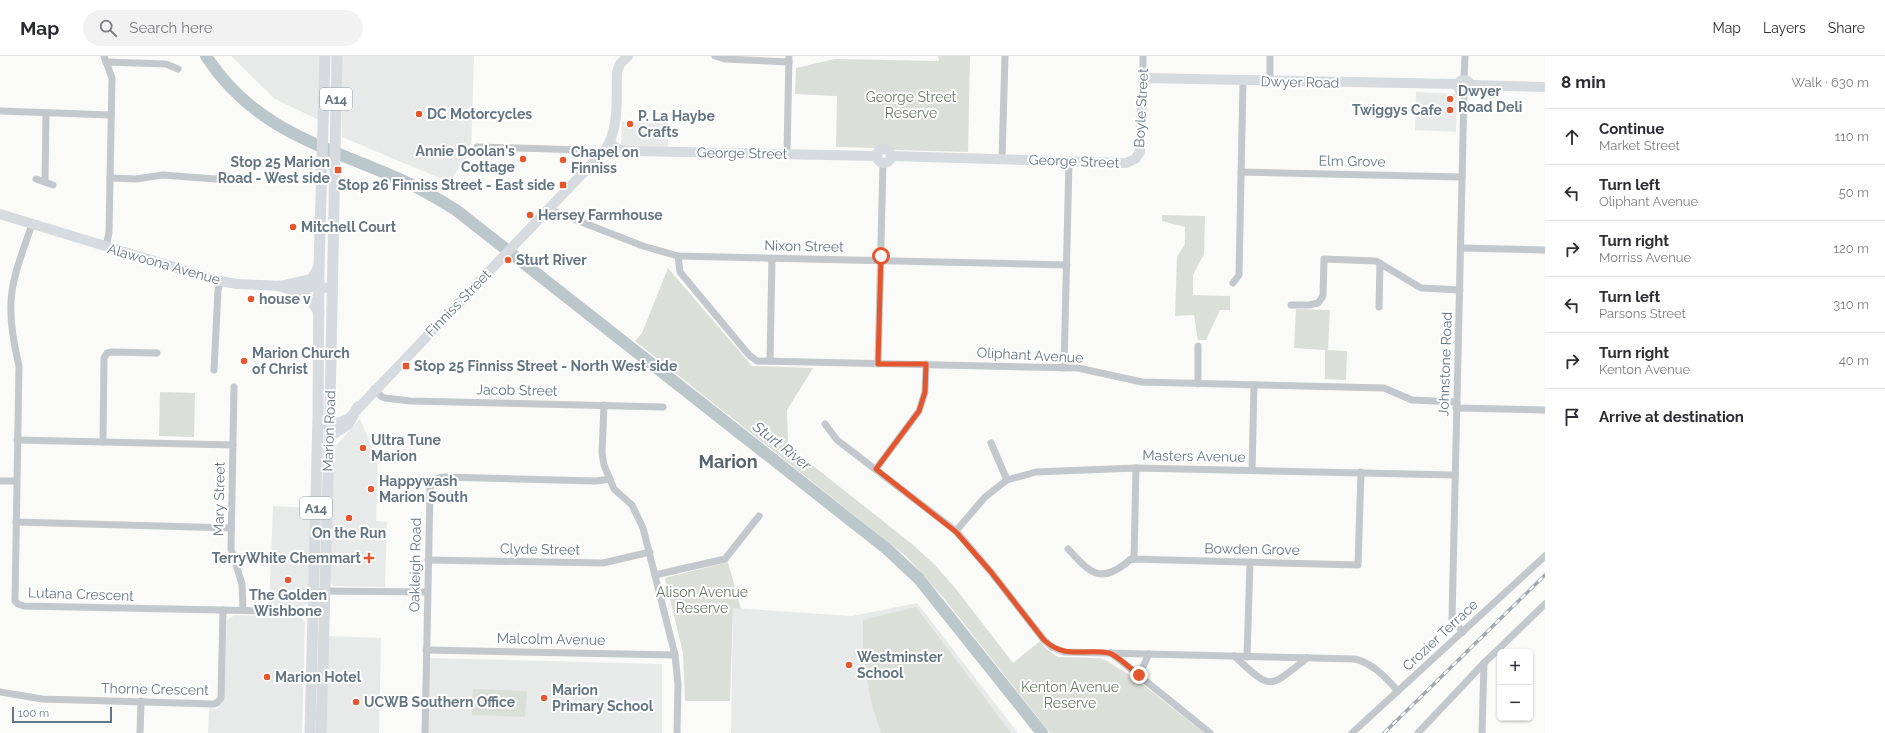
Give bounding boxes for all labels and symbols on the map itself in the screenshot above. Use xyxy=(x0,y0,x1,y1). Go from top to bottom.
street label: Boyle Street xyxy=(1131,68,1151,148)
street label: Dwyer Road xyxy=(1261,73,1339,91)
place label: Dwyer Road Deli xyxy=(1458,83,1522,115)
road number: A14 xyxy=(320,88,352,110)
park label: George Street Reserve xyxy=(866,89,957,121)
marker: Dwyer Road Deli xyxy=(1445,94,1455,104)
place label: Twiggys Cafe xyxy=(1352,102,1443,118)
marker: Twiggys Cafe xyxy=(1445,105,1455,115)
place label: DC Motorcycles xyxy=(427,106,532,122)
place label: P. La Haybe Crafts xyxy=(638,108,715,140)
marker: DC Motorcycles xyxy=(414,109,424,119)
marker: P. La Haybe Crafts xyxy=(625,119,635,129)
place label: Annie Doolan's Cottage xyxy=(416,143,516,175)
place label: Chapel on Finniss xyxy=(571,144,639,176)
street label: George Street xyxy=(697,144,788,162)
street label: George Street xyxy=(1028,151,1120,171)
street label: Elm Grove xyxy=(1318,152,1386,170)
place label: Stop 25 Marion Road - West side xyxy=(218,154,331,186)
marker: Annie Doolan's Cottage xyxy=(518,154,528,164)
marker: Chapel on Finniss xyxy=(558,155,568,165)
marker: Stop 25 Marion Road - West side xyxy=(333,165,343,175)
place label: Stop 26 Finniss Street - East side xyxy=(338,177,556,193)
marker: Stop 26 Finniss Street - East side xyxy=(558,180,568,190)
place label: Hersey Farmhouse xyxy=(538,207,663,223)
marker: Hersey Farmhouse xyxy=(525,210,535,220)
place label: Mitchell Court xyxy=(301,219,397,235)
marker: Mitchell Court xyxy=(288,222,298,232)
street label: Nixon Street xyxy=(764,237,844,255)
street label: Alawoona Avenue xyxy=(106,240,222,288)
route start xyxy=(872,247,890,265)
place label: Sturt River xyxy=(516,252,587,268)
marker: Sturt River xyxy=(503,255,513,265)
street label: Finniss Street xyxy=(422,266,494,340)
place label: house v xyxy=(259,291,311,307)
marker: house v xyxy=(246,294,256,304)
street label: Johnstone Road xyxy=(1435,312,1455,416)
street label: Oliphant Avenue xyxy=(976,344,1084,366)
place label: Marion Church of Christ xyxy=(252,345,350,377)
marker: Marion Church of Christ xyxy=(239,356,249,366)
place label: Stop 25 Finniss Street - North West side xyxy=(414,358,678,374)
marker: Stop 25 Finniss Street - North West side xyxy=(401,361,411,371)
street label: Jacob Street xyxy=(476,381,558,399)
street label: Marion Road xyxy=(320,390,338,472)
water label: Sturt River xyxy=(749,417,815,475)
place label: Ultra Tune Marion xyxy=(371,432,441,464)
marker: Ultra Tune Marion xyxy=(358,443,368,453)
street label: Masters Avenue xyxy=(1142,447,1246,465)
district label: Marion xyxy=(698,451,758,472)
street label: Mary Street xyxy=(210,461,228,536)
place label: Happywash Marion South xyxy=(379,473,468,505)
marker: Happywash Marion South xyxy=(366,484,376,494)
road number: A14 xyxy=(300,497,332,519)
marker: On the Run xyxy=(344,513,354,523)
street label: Oakleigh Road xyxy=(406,518,424,612)
place label: On the Run xyxy=(312,525,386,541)
street label: Clyde Street xyxy=(500,540,580,558)
street label: Bowden Grove xyxy=(1204,540,1300,558)
place label: TerryWhite Chemmart xyxy=(212,550,362,566)
marker: TerryWhite Chemmart xyxy=(364,553,374,563)
marker: The Golden Wishbone xyxy=(283,575,293,585)
street label: Lutana Crescent xyxy=(28,584,135,604)
park label: Alison Avenue Reserve xyxy=(656,584,748,616)
place label: The Golden Wishbone xyxy=(249,587,327,619)
street label: Crozier Terrace xyxy=(1399,596,1481,674)
street label: Malcolm Avenue xyxy=(497,630,605,648)
place label: Westminster School xyxy=(857,649,943,681)
marker: Westminster School xyxy=(844,660,854,670)
route end xyxy=(1130,666,1148,684)
place label: Marion Hotel xyxy=(275,669,362,685)
marker: Marion Hotel xyxy=(262,672,272,682)
park label: Kenton Avenue Reserve xyxy=(1021,679,1119,711)
street label: Thorne Crescent xyxy=(101,680,209,698)
place label: Marion Primary School xyxy=(552,682,654,714)
marker: Marion Primary School xyxy=(539,693,549,703)
place label: UCWB Southern Office xyxy=(364,694,516,710)
marker: UCWB Southern Office xyxy=(351,697,361,707)
scale bar xyxy=(12,705,112,724)

